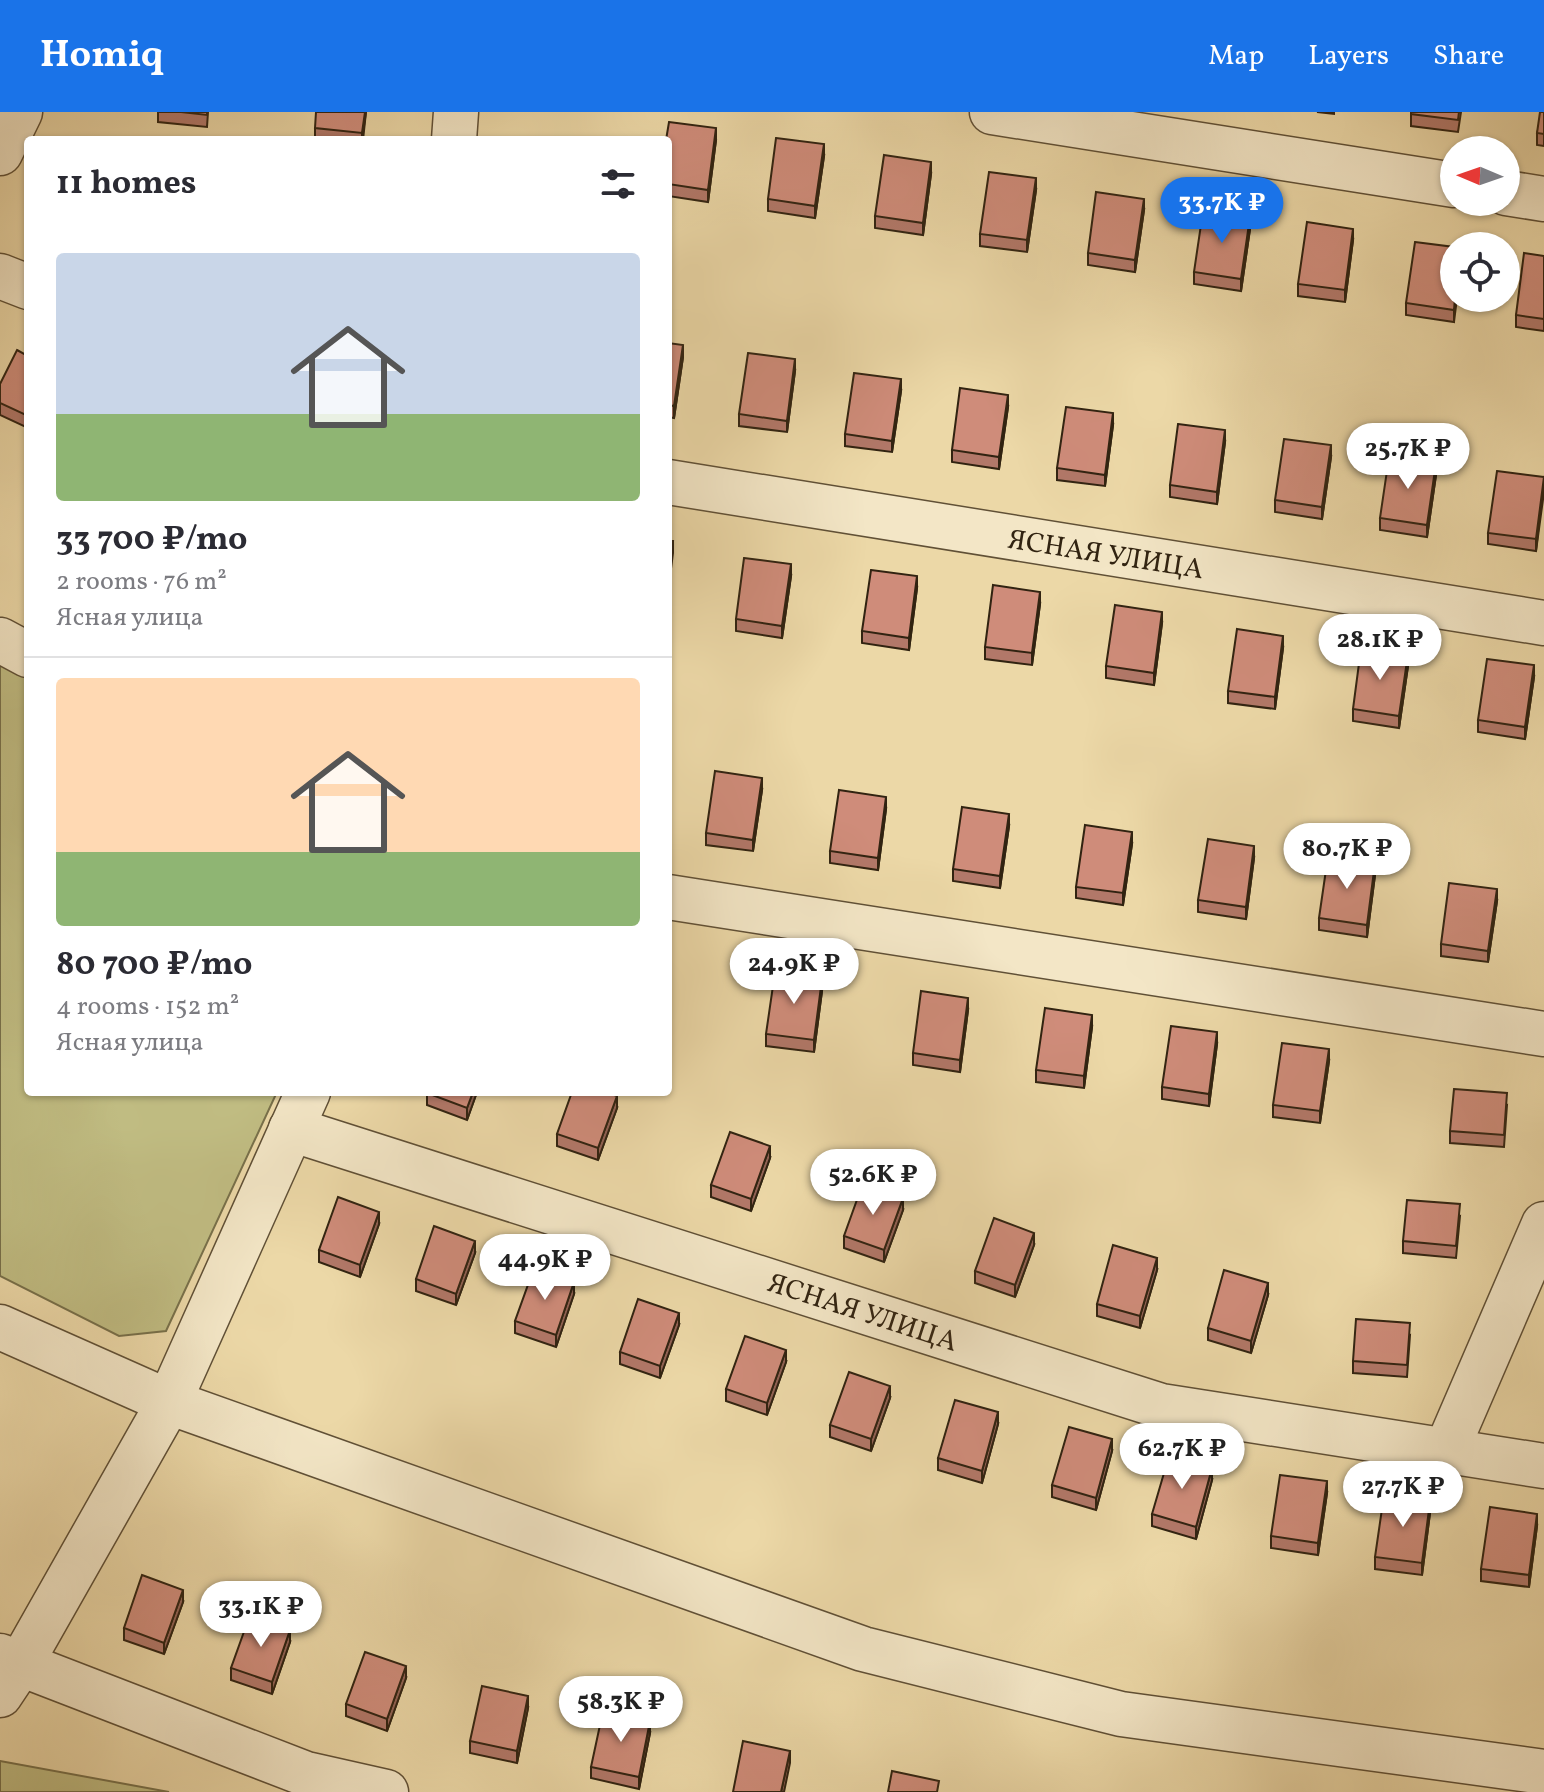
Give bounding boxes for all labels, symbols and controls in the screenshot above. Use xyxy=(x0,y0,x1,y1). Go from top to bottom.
text: Homiq xyxy=(40,30,163,83)
text: Map xyxy=(1208,37,1264,76)
text: Layers xyxy=(1308,37,1389,76)
text: Share xyxy=(1433,37,1504,76)
north arrow xyxy=(1440,136,1520,216)
map controls xyxy=(1440,136,1520,312)
text: 11 homes xyxy=(56,161,196,208)
icon: filters xyxy=(596,162,640,206)
pin: 33.7K ₽ xyxy=(1148,177,1296,245)
text: 33.7K ₽ xyxy=(1178,185,1266,221)
button: locate xyxy=(1440,232,1520,312)
icon: home xyxy=(276,305,420,449)
pin: 25.7K ₽ xyxy=(1334,423,1482,491)
text: 25.7K ₽ xyxy=(1365,431,1451,467)
text: 33 700 ₽/mo xyxy=(56,517,248,564)
street label: ЯСНАЯ УЛИЦА xyxy=(1005,521,1207,590)
text: 2 rooms · 76 m² xyxy=(56,564,227,600)
text: Ясная улица xyxy=(56,600,204,636)
pin: 28.1K ₽ xyxy=(1306,614,1454,682)
text: 28.1K ₽ xyxy=(1337,622,1423,658)
icon: home xyxy=(276,730,420,874)
pin: 80.7K ₽ xyxy=(1273,823,1421,891)
text: 80.7K ₽ xyxy=(1301,831,1393,867)
pin: 24.9K ₽ xyxy=(720,938,868,1006)
text: 80 700 ₽/mo xyxy=(56,942,252,989)
text: 24.9K ₽ xyxy=(748,946,840,982)
text: 4 rooms · 152 m² xyxy=(56,989,239,1025)
text: Ясная улица xyxy=(56,1025,204,1061)
pin: 52.6K ₽ xyxy=(799,1149,947,1217)
text: 52.6K ₽ xyxy=(828,1157,918,1193)
pin: 44.9K ₽ xyxy=(471,1234,619,1302)
text: 44.9K ₽ xyxy=(497,1242,593,1278)
street label: ЯСНАЯ УЛИЦА xyxy=(762,1264,962,1363)
pin: 62.7K ₽ xyxy=(1108,1423,1256,1491)
text: 62.7K ₽ xyxy=(1138,1431,1226,1467)
pin: 27.7K ₽ xyxy=(1329,1461,1477,1529)
text: 27.7K ₽ xyxy=(1361,1469,1445,1505)
pin: 33.1K ₽ xyxy=(187,1581,335,1649)
text: 33.1K ₽ xyxy=(218,1589,304,1625)
pin: 58.3K ₽ xyxy=(547,1676,695,1744)
text: 58.3K ₽ xyxy=(577,1684,665,1720)

